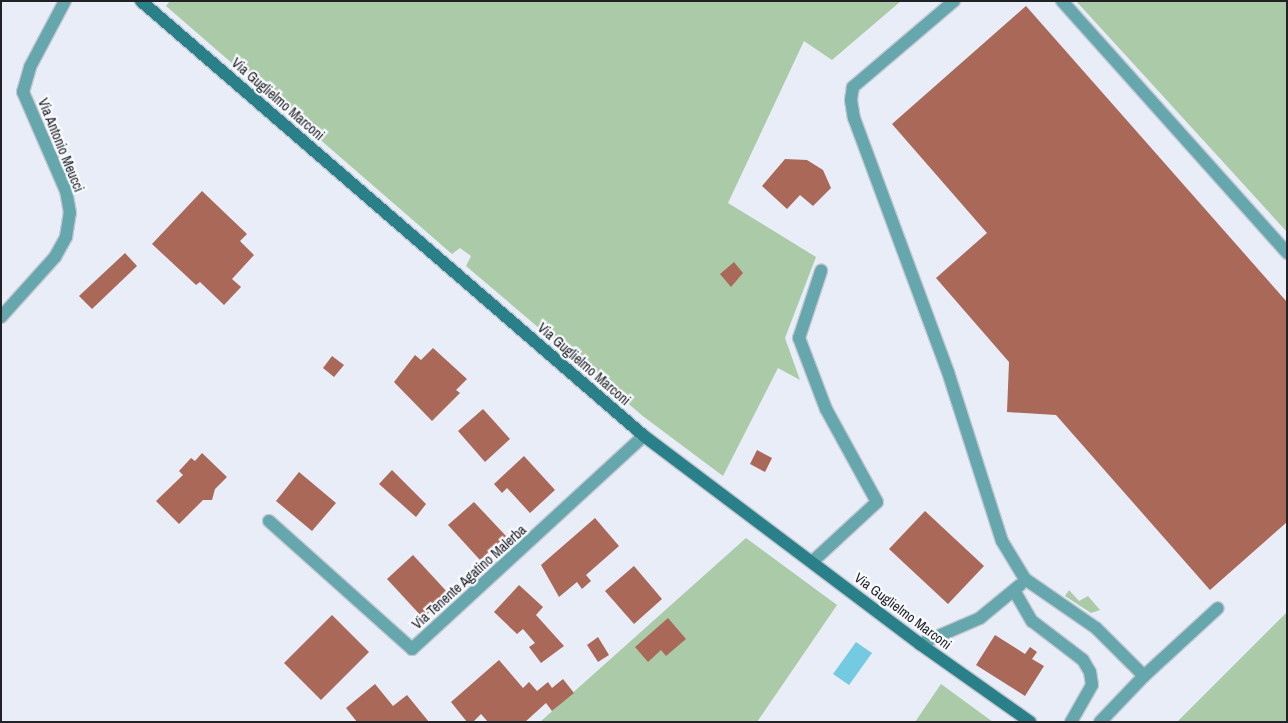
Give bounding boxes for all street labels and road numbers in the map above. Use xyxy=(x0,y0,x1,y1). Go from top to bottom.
street label: Via Guglielmo Marconi xyxy=(228,54,328,144)
street label: Via Antonio Meucci xyxy=(34,95,88,195)
street label: Via Guglielmo Marconi xyxy=(534,319,634,409)
street label: Via Tenente Agatino Malerba xyxy=(408,521,530,633)
street label: Via Guglielmo Marconi xyxy=(851,569,955,653)

